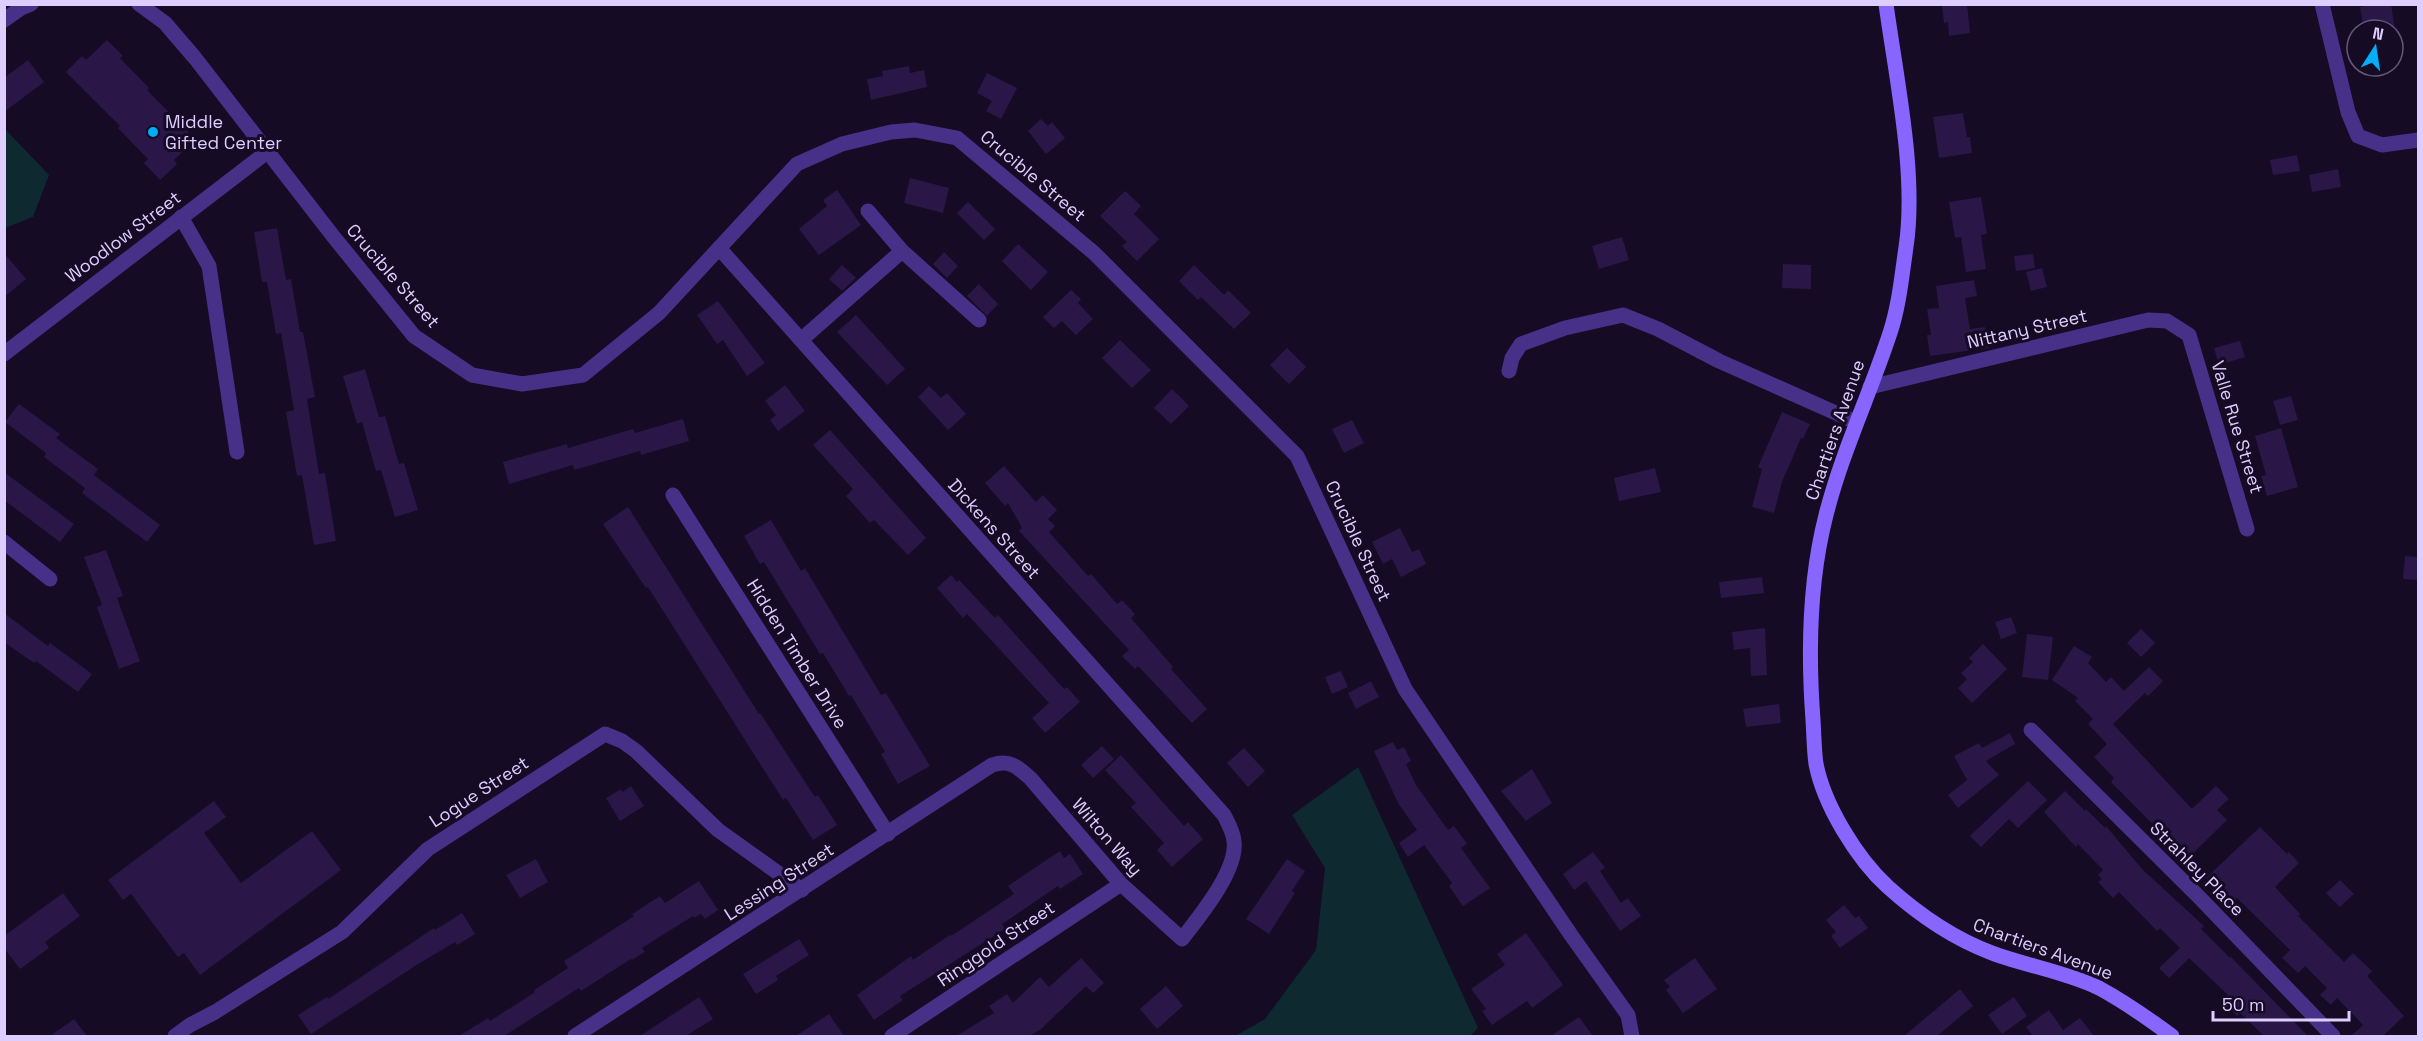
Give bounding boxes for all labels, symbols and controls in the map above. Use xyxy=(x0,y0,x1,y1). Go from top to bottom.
north arrow xyxy=(2345,18,2405,78)
text: N xyxy=(2371,22,2385,45)
place label: Middle Gifted Center xyxy=(165,110,282,154)
marker: Middle Gifted Center xyxy=(146,125,160,139)
street label: Crucible Street xyxy=(976,125,1091,226)
street label: Woodlow Street xyxy=(60,186,185,288)
street label: Crucible Street xyxy=(342,219,445,333)
street label: Nittany Street xyxy=(1965,304,2089,353)
street label: Chartiers Avenue xyxy=(1800,357,1869,503)
street label: Valle Rue Street xyxy=(2206,358,2269,496)
street label: Dickens Street xyxy=(943,474,1045,584)
street label: Crucible Street xyxy=(1320,477,1397,605)
street label: Hidden Timber Drive xyxy=(742,575,853,733)
street label: Logue Street xyxy=(425,751,533,832)
street label: Wilton Way xyxy=(1067,793,1148,880)
street label: Strahley Place xyxy=(2145,816,2250,921)
street label: Lessing Street xyxy=(720,838,838,926)
street label: Ringgold Street xyxy=(933,896,1059,991)
street label: Chartiers Avenue xyxy=(1970,913,2116,984)
scale bar xyxy=(2213,984,2350,1022)
text: 50 m xyxy=(2222,993,2264,1016)

